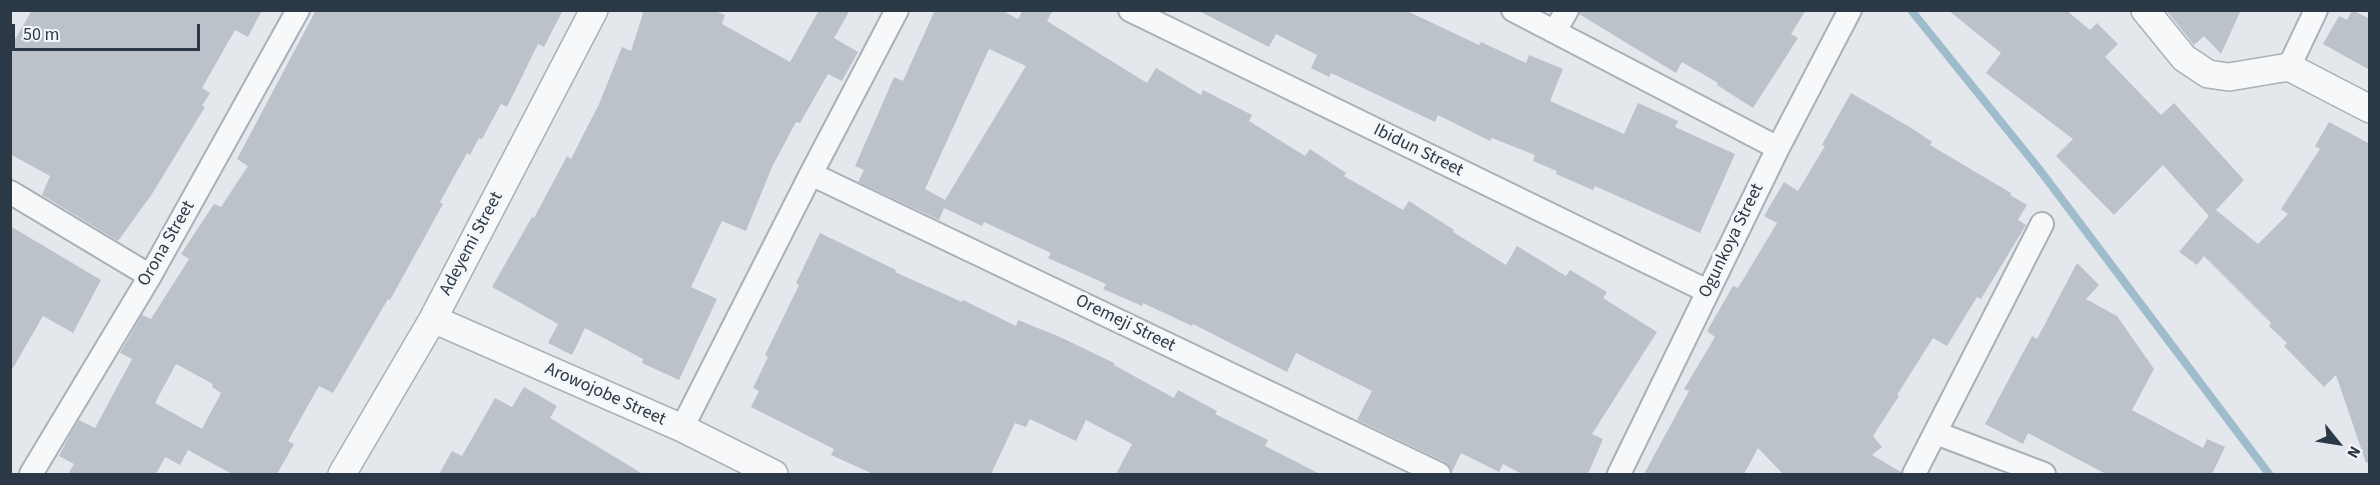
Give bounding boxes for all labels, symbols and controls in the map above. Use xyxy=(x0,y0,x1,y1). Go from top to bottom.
scale bar xyxy=(15,12,202,50)
text: 50 m xyxy=(23,22,59,47)
street label: Ibidun Street xyxy=(1369,120,1467,182)
street label: Ogunkoya Street xyxy=(1695,180,1769,302)
street label: Adeyemi Street xyxy=(436,189,508,299)
street label: Orona Street xyxy=(134,197,200,291)
street label: Oremeji Street xyxy=(1072,291,1178,357)
street label: Arowojobe Street xyxy=(541,359,669,431)
north arrow xyxy=(2308,413,2368,473)
text: N xyxy=(2341,442,2366,462)

